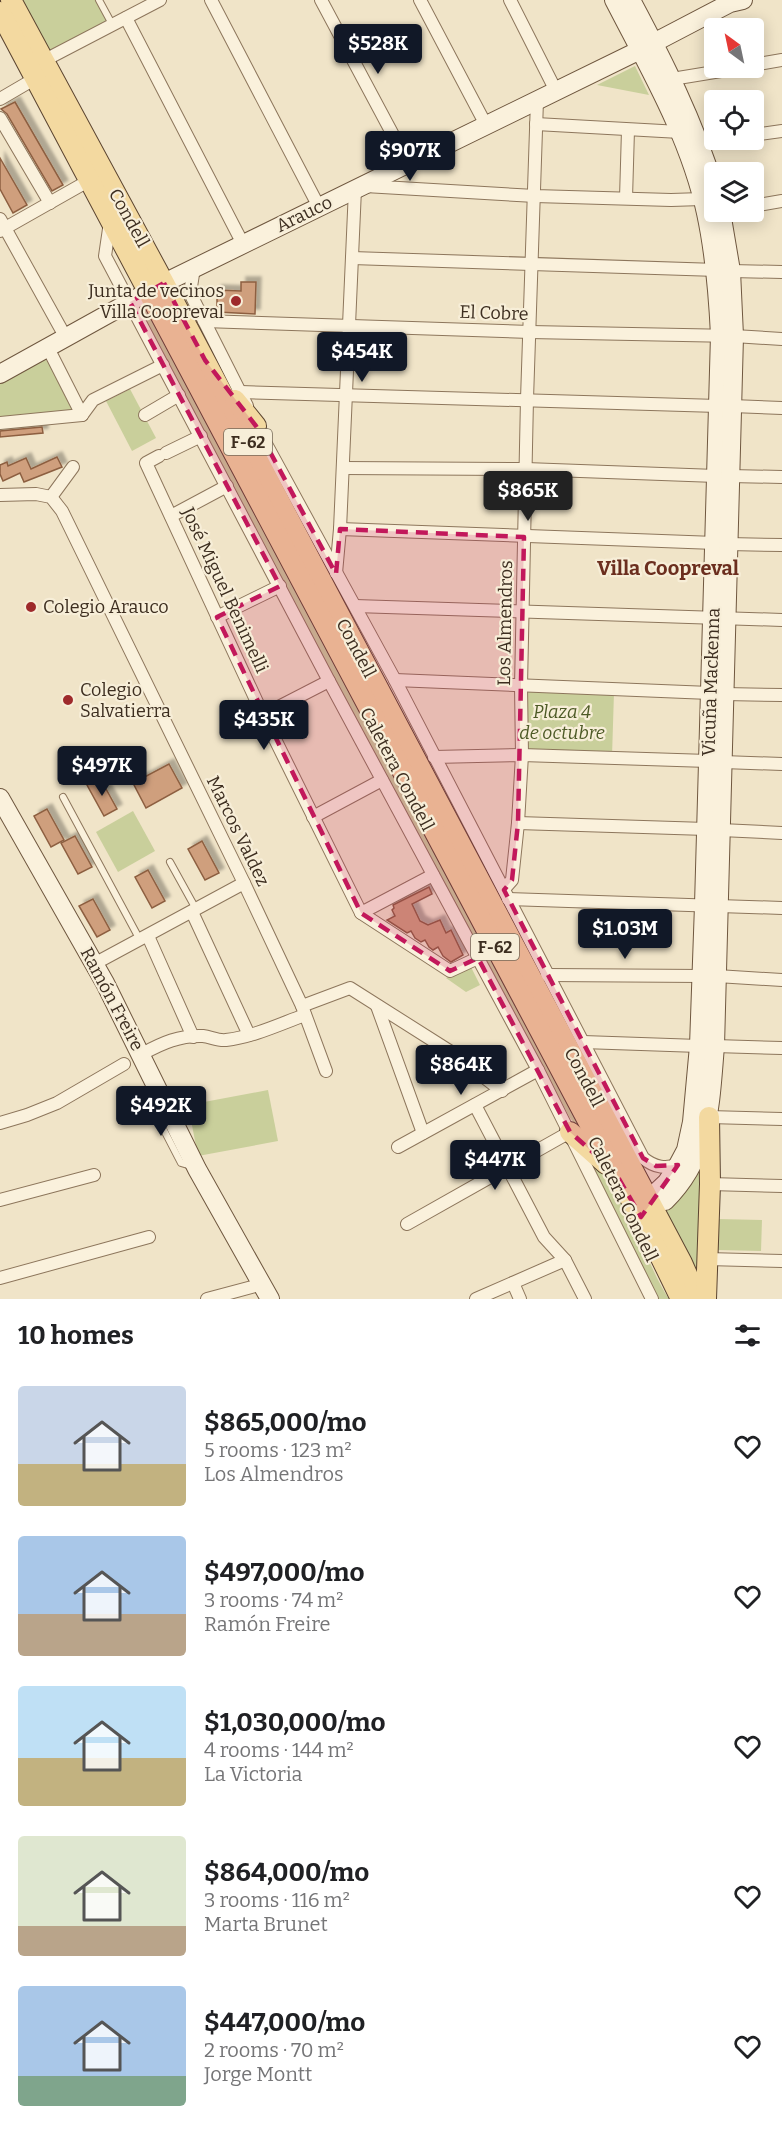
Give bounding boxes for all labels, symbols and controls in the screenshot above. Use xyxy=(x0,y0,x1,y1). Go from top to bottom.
north arrow xyxy=(704,18,764,78)
map controls xyxy=(704,18,764,222)
pin: $528K xyxy=(336,24,420,75)
text: $528K xyxy=(348,31,408,55)
button: locate xyxy=(704,90,764,150)
pin: $907K xyxy=(368,131,452,182)
text: $907K xyxy=(379,138,441,162)
button: layers xyxy=(704,162,764,222)
street label: Condell xyxy=(104,185,154,251)
street label: Arauco xyxy=(272,191,336,237)
place label: Junta de vecinos Villa Coopreval xyxy=(87,280,224,323)
marker: Junta de vecinos Villa Coopreval xyxy=(229,294,243,308)
street label: El Cobre xyxy=(459,301,529,325)
pin: $454K xyxy=(320,332,404,383)
text: $454K xyxy=(331,339,393,363)
road number: F-62 xyxy=(224,429,272,455)
pin: $865K xyxy=(486,471,570,522)
text: $865K xyxy=(498,478,558,502)
street label: José Miguel Benimelli xyxy=(177,503,273,676)
district label: Villa Coopreval xyxy=(597,556,739,580)
street label: Los Almendros xyxy=(493,560,517,686)
place label: Colegio Arauco xyxy=(43,596,169,618)
marker: Colegio Arauco xyxy=(24,600,38,614)
street label: Vicuña Mackenna xyxy=(697,607,725,757)
street label: Condell xyxy=(331,615,381,681)
place label: Colegio Salvatierra xyxy=(80,679,171,722)
marker: Colegio Salvatierra xyxy=(61,693,75,707)
pin: $435K xyxy=(222,700,306,751)
park label: Plaza 4 de octubre xyxy=(519,701,605,744)
street label: Caletera Condell xyxy=(355,703,439,835)
text: $435K xyxy=(233,707,295,731)
pin: $497K xyxy=(60,746,144,797)
text: $497K xyxy=(72,753,132,777)
street label: Marcos Valdez xyxy=(202,772,274,890)
pin: $1.03M xyxy=(576,909,674,960)
text: $1.03M xyxy=(592,916,658,940)
road number: F-62 xyxy=(471,934,519,960)
street label: Ramón Freire xyxy=(76,944,148,1054)
street label: Condell xyxy=(559,1044,609,1110)
pin: $864K xyxy=(419,1045,503,1096)
text: $864K xyxy=(430,1052,492,1076)
pin: $492K xyxy=(119,1086,203,1137)
text: $492K xyxy=(130,1093,192,1117)
street label: Caletera Condell xyxy=(583,1133,663,1265)
pin: $447K xyxy=(453,1140,537,1191)
text: $447K xyxy=(464,1147,526,1171)
icon: filters xyxy=(731,1319,764,1352)
text: 10 homes xyxy=(18,1320,134,1351)
text: $865,000/mo xyxy=(204,1407,367,1438)
icon: home xyxy=(66,1410,138,1482)
icon: heart xyxy=(731,1430,764,1463)
text: 5 rooms · 123 m² xyxy=(204,1438,352,1462)
text: Los Almendros xyxy=(204,1462,344,1486)
text: $497,000/mo xyxy=(204,1557,364,1588)
icon: home xyxy=(66,1560,138,1632)
icon: heart xyxy=(731,1580,764,1613)
text: 3 rooms · 74 m² xyxy=(204,1588,343,1612)
text: Ramón Freire xyxy=(204,1612,331,1636)
text: $1,030,000/mo xyxy=(204,1707,385,1738)
icon: home xyxy=(66,1710,138,1782)
icon: heart xyxy=(731,1730,764,1763)
text: 4 rooms · 144 m² xyxy=(204,1738,354,1762)
text: La Victoria xyxy=(204,1762,302,1786)
text: $864,000/mo xyxy=(204,1857,369,1888)
icon: home xyxy=(66,1860,138,1932)
icon: heart xyxy=(731,1880,764,1913)
text: 3 rooms · 116 m² xyxy=(204,1888,350,1912)
text: Marta Brunet xyxy=(204,1912,328,1936)
text: $447,000/mo xyxy=(204,2007,365,2038)
icon: home xyxy=(66,2010,138,2082)
icon: heart xyxy=(731,2030,764,2063)
text: 2 rooms · 70 m² xyxy=(204,2038,344,2062)
text: Jorge Montt xyxy=(204,2062,312,2086)

